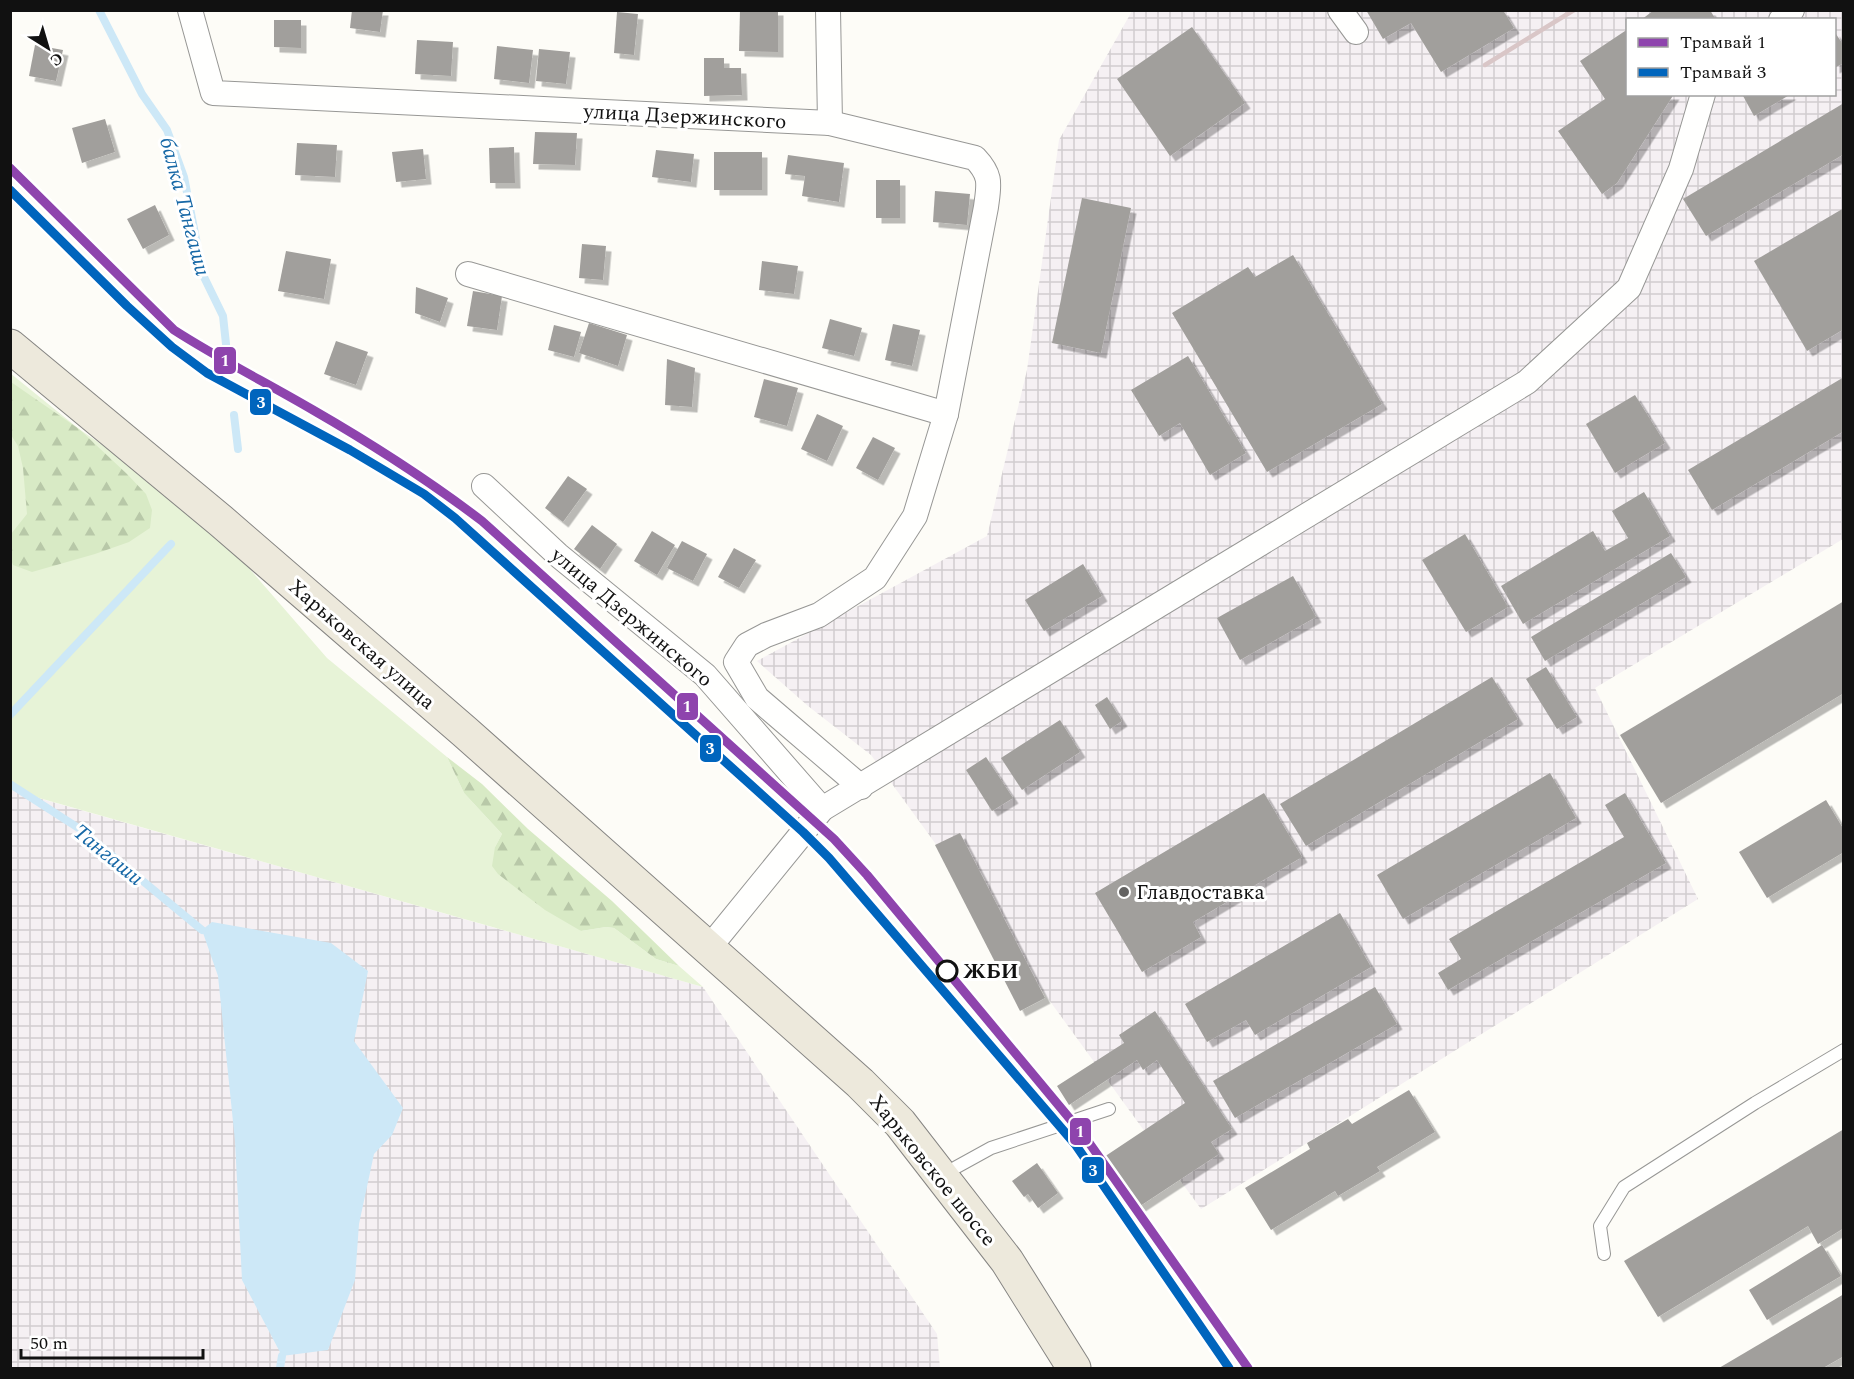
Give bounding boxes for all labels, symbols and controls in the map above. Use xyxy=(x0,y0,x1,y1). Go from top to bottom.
north arrow xyxy=(18,18,78,78)
legend xyxy=(1626,18,1836,96)
text: Трамвай 1 xyxy=(1680,29,1766,56)
text: С xyxy=(45,46,68,72)
text: Трамвай 3 xyxy=(1680,59,1766,86)
street label: улица Дзержинского xyxy=(582,96,787,138)
water label: балка Тангаши xyxy=(150,133,219,280)
line badge: 1 xyxy=(213,346,237,375)
text: 1 xyxy=(221,349,229,373)
line badge: 3 xyxy=(249,388,272,416)
text: 3 xyxy=(257,391,266,415)
street label: улица Дзержинского xyxy=(542,540,719,695)
street label: Харьковская улица xyxy=(281,572,443,718)
line badge: 1 xyxy=(676,692,699,721)
text: 1 xyxy=(683,695,691,719)
line badge: 3 xyxy=(699,734,722,763)
text: 3 xyxy=(706,737,715,761)
water label: Тангаши xyxy=(65,816,151,894)
place label: Главдоставка xyxy=(1136,877,1265,909)
marker: Главдоставка xyxy=(1117,885,1131,899)
place label: ЖБИ xyxy=(963,956,1018,988)
marker: ЖБИ xyxy=(936,960,958,982)
street label: Харьковское шоссе xyxy=(861,1087,1004,1254)
line badge: 1 xyxy=(1069,1117,1092,1146)
text: 1 xyxy=(1076,1120,1084,1144)
line badge: 3 xyxy=(1081,1156,1105,1184)
text: 3 xyxy=(1089,1159,1098,1183)
scale bar xyxy=(21,1322,202,1360)
text: 50 m xyxy=(30,1330,68,1357)

